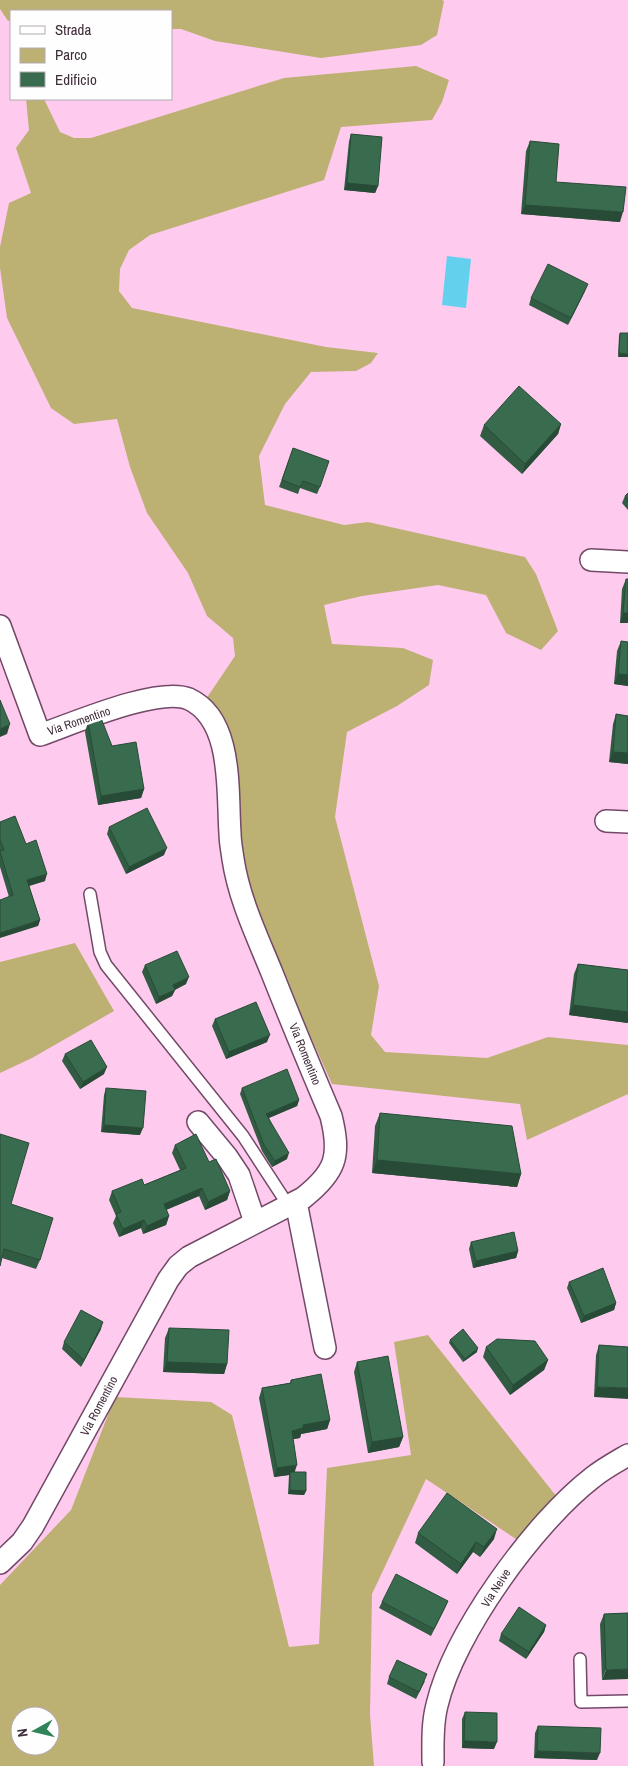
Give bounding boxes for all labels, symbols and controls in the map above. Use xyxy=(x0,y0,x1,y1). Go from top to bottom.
legend xyxy=(10,10,172,100)
text: Strada xyxy=(55,19,91,40)
text: Parco xyxy=(55,44,87,65)
text: Edificio xyxy=(55,69,97,90)
street label: Via Romentino xyxy=(45,703,113,739)
street label: Via Romentino xyxy=(285,1021,325,1087)
street label: Via Romentino xyxy=(77,1373,121,1439)
street label: Via Neive xyxy=(478,1566,514,1610)
north arrow xyxy=(10,1706,60,1756)
text: N xyxy=(13,1727,32,1738)

